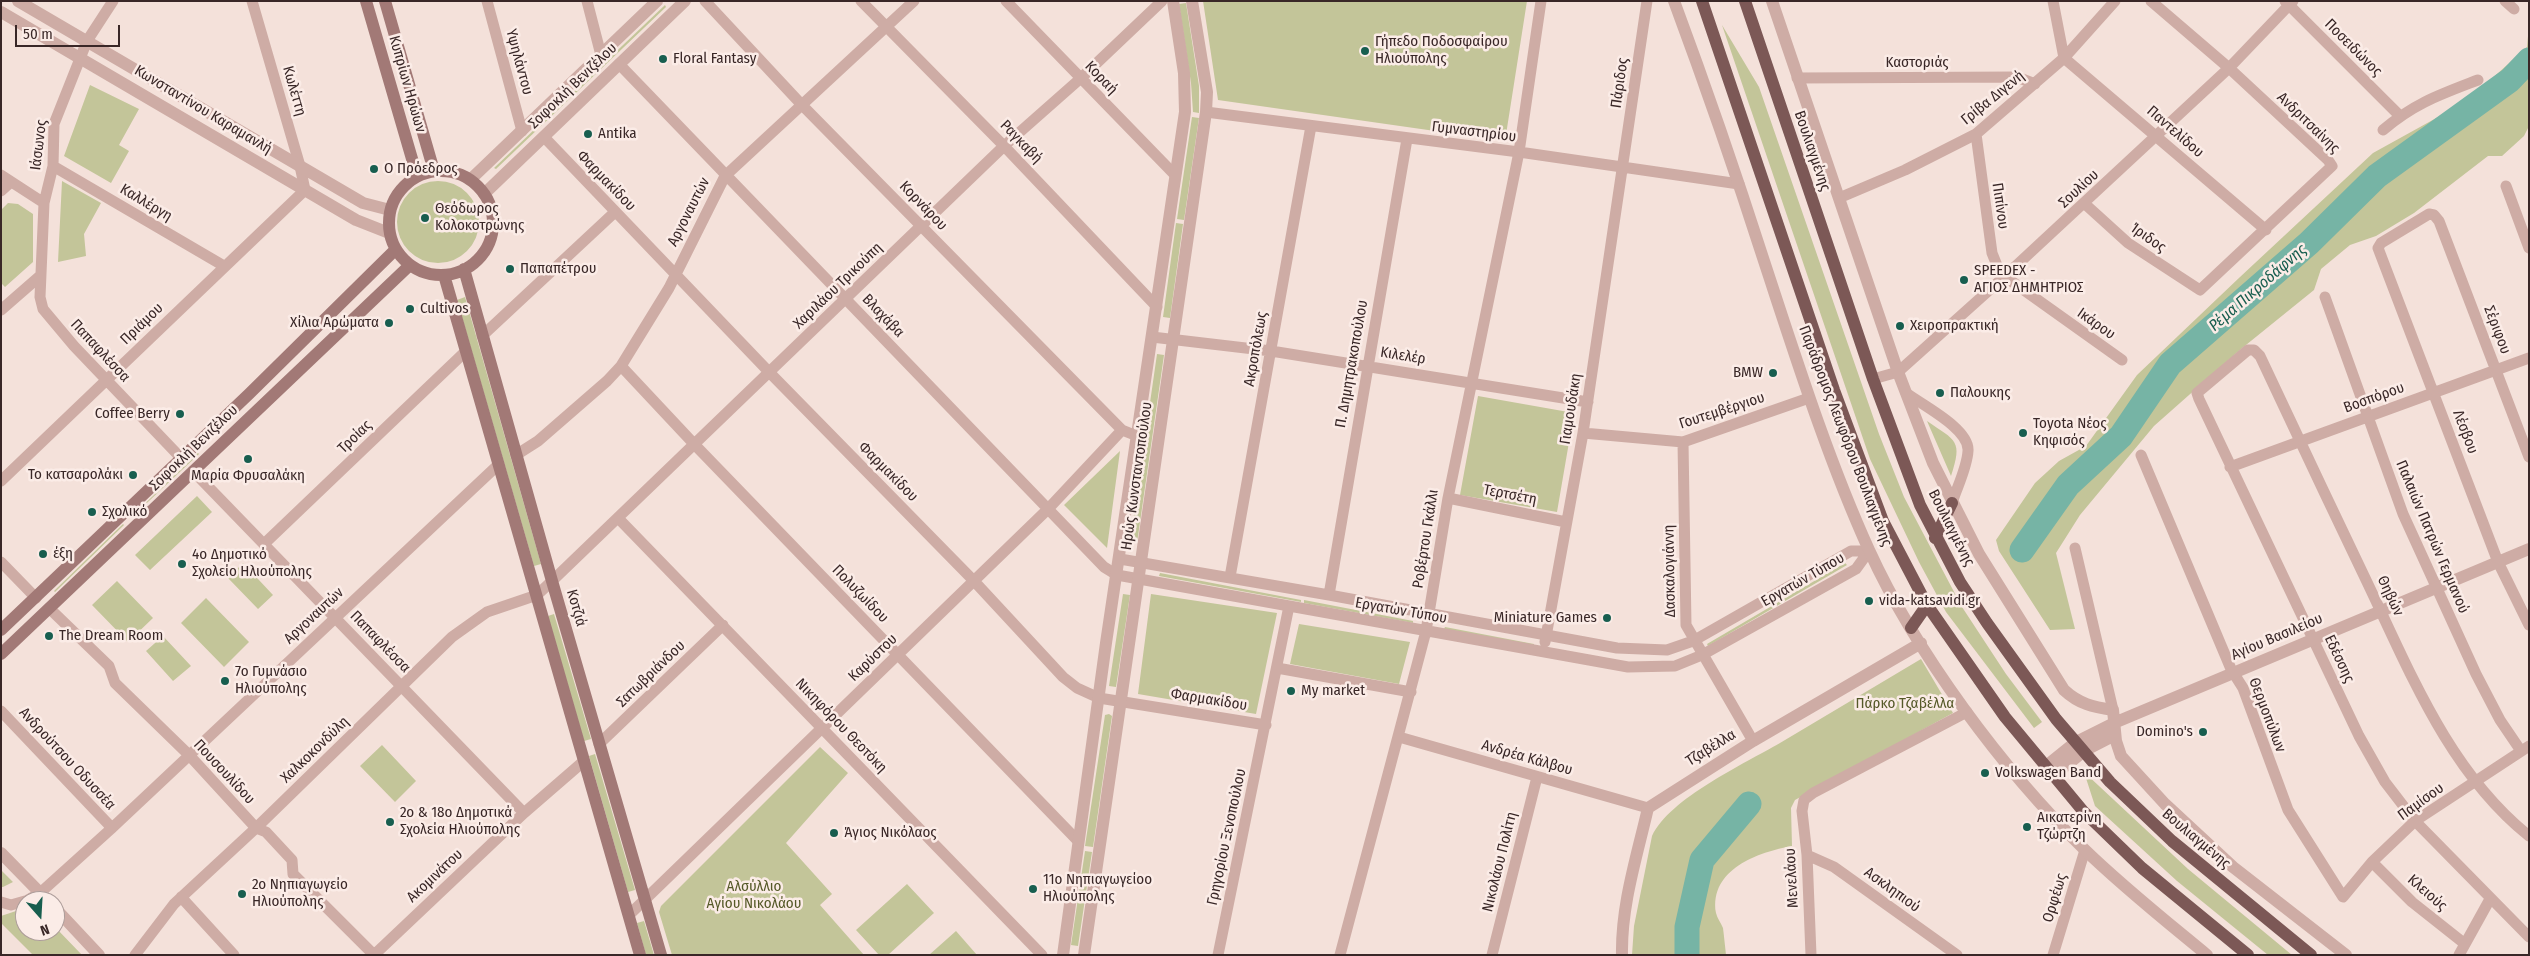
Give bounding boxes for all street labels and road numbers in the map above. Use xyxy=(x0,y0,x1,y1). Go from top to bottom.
street label: Ποσειδώνος xyxy=(2321,16,2385,80)
street label: Υψηλάντου xyxy=(502,27,536,97)
street label: Κυπρίων Ηρώων xyxy=(385,33,429,135)
street label: Σοφοκλή Βενιζέλου xyxy=(525,39,621,133)
street label: Καστοριάς xyxy=(1885,54,1949,72)
street label: Πάριδος xyxy=(1608,57,1632,109)
street label: Κοραή xyxy=(1081,58,1121,98)
street label: Κωνσταντίνου Καραμανλή xyxy=(131,62,275,158)
street label: Κωλέττη xyxy=(278,64,310,118)
street label: Γρίβα Διγενή xyxy=(1958,67,2028,129)
street label: Ανδριτσαίνης xyxy=(2273,89,2343,157)
street label: Παντελίδου xyxy=(2143,102,2207,162)
street label: Βουλιαγμένης xyxy=(1790,109,1834,193)
street label: Ραγκαβή xyxy=(996,117,1046,167)
street label: Γυμναστηρίου xyxy=(1431,118,1517,146)
street label: Ιάσωνος xyxy=(27,119,51,171)
street label: Φαρμακίδου xyxy=(573,147,639,215)
street label: Σουλίου xyxy=(2055,166,2103,212)
street label: Αργοναυτών xyxy=(664,175,714,249)
street label: Κορνάρου xyxy=(895,178,951,234)
street label: Καλλέργη xyxy=(117,180,175,226)
street label: Πιπίνου xyxy=(1988,182,2012,230)
street label: Ίριδος xyxy=(2127,219,2169,257)
street label: Χαριλάου Τρικούπη xyxy=(790,239,886,333)
street label: Βλαχάβα xyxy=(858,291,908,341)
street label: Πριάμου xyxy=(117,299,167,349)
street label: Π. Δημητρακοπούλου xyxy=(1332,299,1372,429)
street label: Σέριφου xyxy=(2480,303,2514,357)
street label: Ικάρου xyxy=(2073,304,2119,344)
street label: Ακροπόλεως xyxy=(1241,310,1271,388)
street label: Παπαφλέσσα xyxy=(66,316,134,386)
street label: Παράδρομος Λεωφόρου Βουλιαγμένης xyxy=(1794,323,1896,549)
street label: Κιλελέρ xyxy=(1379,344,1427,368)
street label: Γιαμουδάκη xyxy=(1556,372,1586,446)
street label: Βοσπόρου xyxy=(2341,379,2407,417)
street label: Γουτεμβέργιου xyxy=(1677,389,1767,433)
street label: Σοφοκλή Βενιζέλου xyxy=(146,401,242,495)
street label: Ηρώς Κωνσταντοπούλου xyxy=(1118,401,1156,551)
street label: Λέσβου xyxy=(2448,408,2482,456)
street label: Τροίας xyxy=(334,417,376,457)
street label: Φαρμακίδου xyxy=(854,438,922,506)
street label: Παλαιών Πατρών Γερμανού xyxy=(2392,458,2472,616)
street label: Τερτσέτη xyxy=(1482,481,1538,509)
street label: Βουλιαγμένης xyxy=(1924,487,1978,569)
street label: Ροβέρτου Γκάλλι xyxy=(1409,488,1443,590)
street label: Δασκαλογιάννη xyxy=(1660,525,1680,617)
street label: Εργατών Τύπου xyxy=(1758,549,1848,611)
street label: Πολυζωίδου xyxy=(828,561,892,627)
street label: Θηβών xyxy=(2373,573,2407,619)
street label: Αργοναυτών xyxy=(281,584,347,648)
street label: Κοτζιά xyxy=(562,587,590,629)
street label: Εργατών Τύπου xyxy=(1354,594,1448,628)
street label: Παπαφλέσσα xyxy=(346,607,414,677)
street label: Αγίου Βασιλείου xyxy=(2229,610,2325,664)
street label: Καρύστου xyxy=(845,630,901,686)
street label: Εδέσσης xyxy=(2320,632,2358,686)
street label: Σατωβριάνδου xyxy=(613,637,689,711)
street label: Νικηφόρου Θεοτόκη xyxy=(791,675,891,777)
street label: Θερμοπύλων xyxy=(2245,675,2289,755)
street label: Φαρμακίδου xyxy=(1170,685,1248,715)
street label: Ανδρούτσου Οδυσσέα xyxy=(15,704,119,814)
street label: Χαλκοκονδύλη xyxy=(277,713,353,787)
street label: Τζαβέλλα xyxy=(1683,726,1739,770)
street label: Πουσουλίδου xyxy=(190,736,258,808)
street label: Ανδρέα Κάλβου xyxy=(1479,736,1575,780)
street label: Γρηγορίου Ξενοπούλου xyxy=(1204,767,1250,907)
street label: Παμίσου xyxy=(2395,779,2447,825)
street label: Βουλιαγμένης xyxy=(2158,805,2234,873)
street label: Νικολάου Πολίτη xyxy=(1479,810,1521,914)
street label: Ακομινάτου xyxy=(403,846,467,906)
street label: Μενελάου xyxy=(1781,848,1803,908)
street label: Ασκληπιού xyxy=(1860,864,1924,916)
street label: Ορφέως xyxy=(2039,871,2071,925)
street label: Κλειούς xyxy=(2404,871,2450,915)

